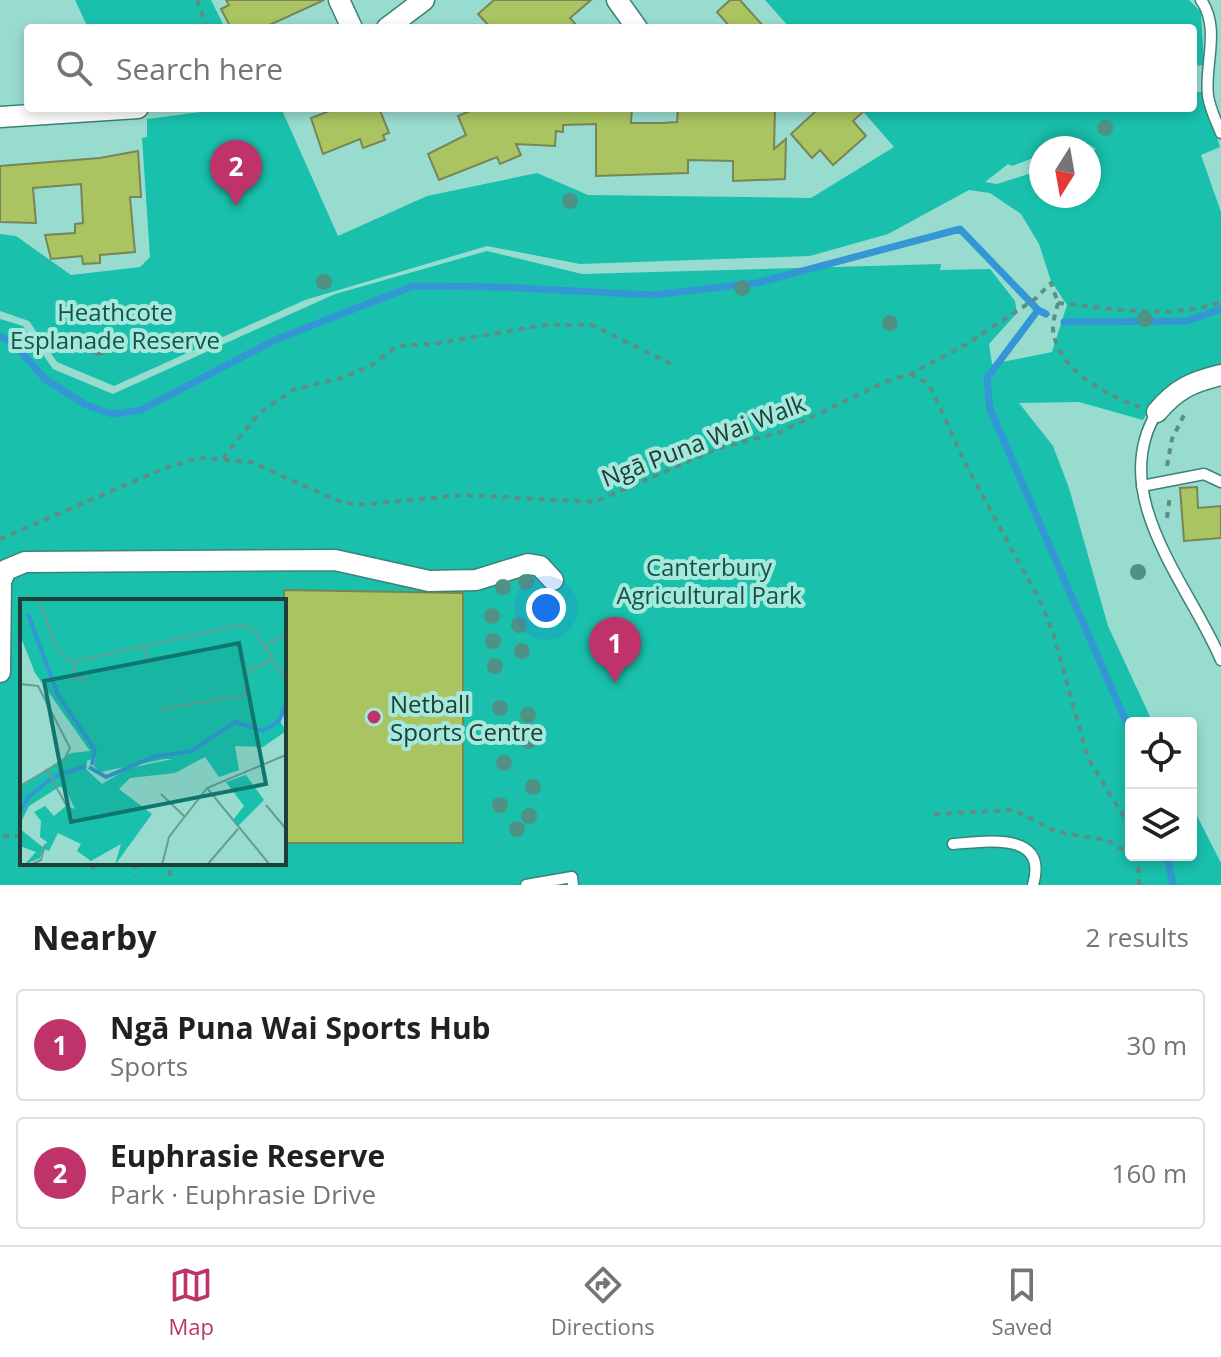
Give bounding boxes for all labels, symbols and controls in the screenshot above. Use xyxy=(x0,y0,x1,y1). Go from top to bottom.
search box xyxy=(24,24,1197,112)
icon: search xyxy=(52,46,96,90)
text: Search here xyxy=(116,48,283,89)
north arrow xyxy=(1029,136,1101,208)
pin: 2 xyxy=(210,140,262,206)
park label: Heathcote Esplanade Reserve xyxy=(10,295,220,356)
street label: Ngā Puna Wai Walk xyxy=(596,386,810,494)
park label: Canterbury Agricultural Park xyxy=(616,550,802,611)
your location xyxy=(526,588,566,628)
inset map xyxy=(20,599,286,865)
pin: 1 xyxy=(589,617,641,683)
place label: Netball Sports Centre xyxy=(390,687,543,748)
marker: Netball Sports Centre xyxy=(365,708,383,726)
map controls xyxy=(1125,717,1197,861)
button: locate xyxy=(1125,717,1197,789)
button: layers xyxy=(1125,789,1197,861)
text: Nearby xyxy=(32,914,157,960)
text: 2 results xyxy=(1086,919,1189,955)
text: Ngā Puna Wai Sports Hub xyxy=(110,1007,491,1048)
text: 1 xyxy=(53,1027,67,1063)
text: 30 m xyxy=(1126,1027,1187,1063)
text: Sports xyxy=(110,1048,188,1084)
text: Euphrasie Reserve xyxy=(110,1135,385,1176)
text: 2 xyxy=(53,1155,67,1191)
text: 160 m xyxy=(1112,1155,1187,1191)
text: Park · Euphrasie Drive xyxy=(110,1176,376,1212)
tab: Map xyxy=(168,1263,214,1341)
tab: Directions xyxy=(551,1263,655,1341)
tab: Saved xyxy=(991,1263,1053,1341)

